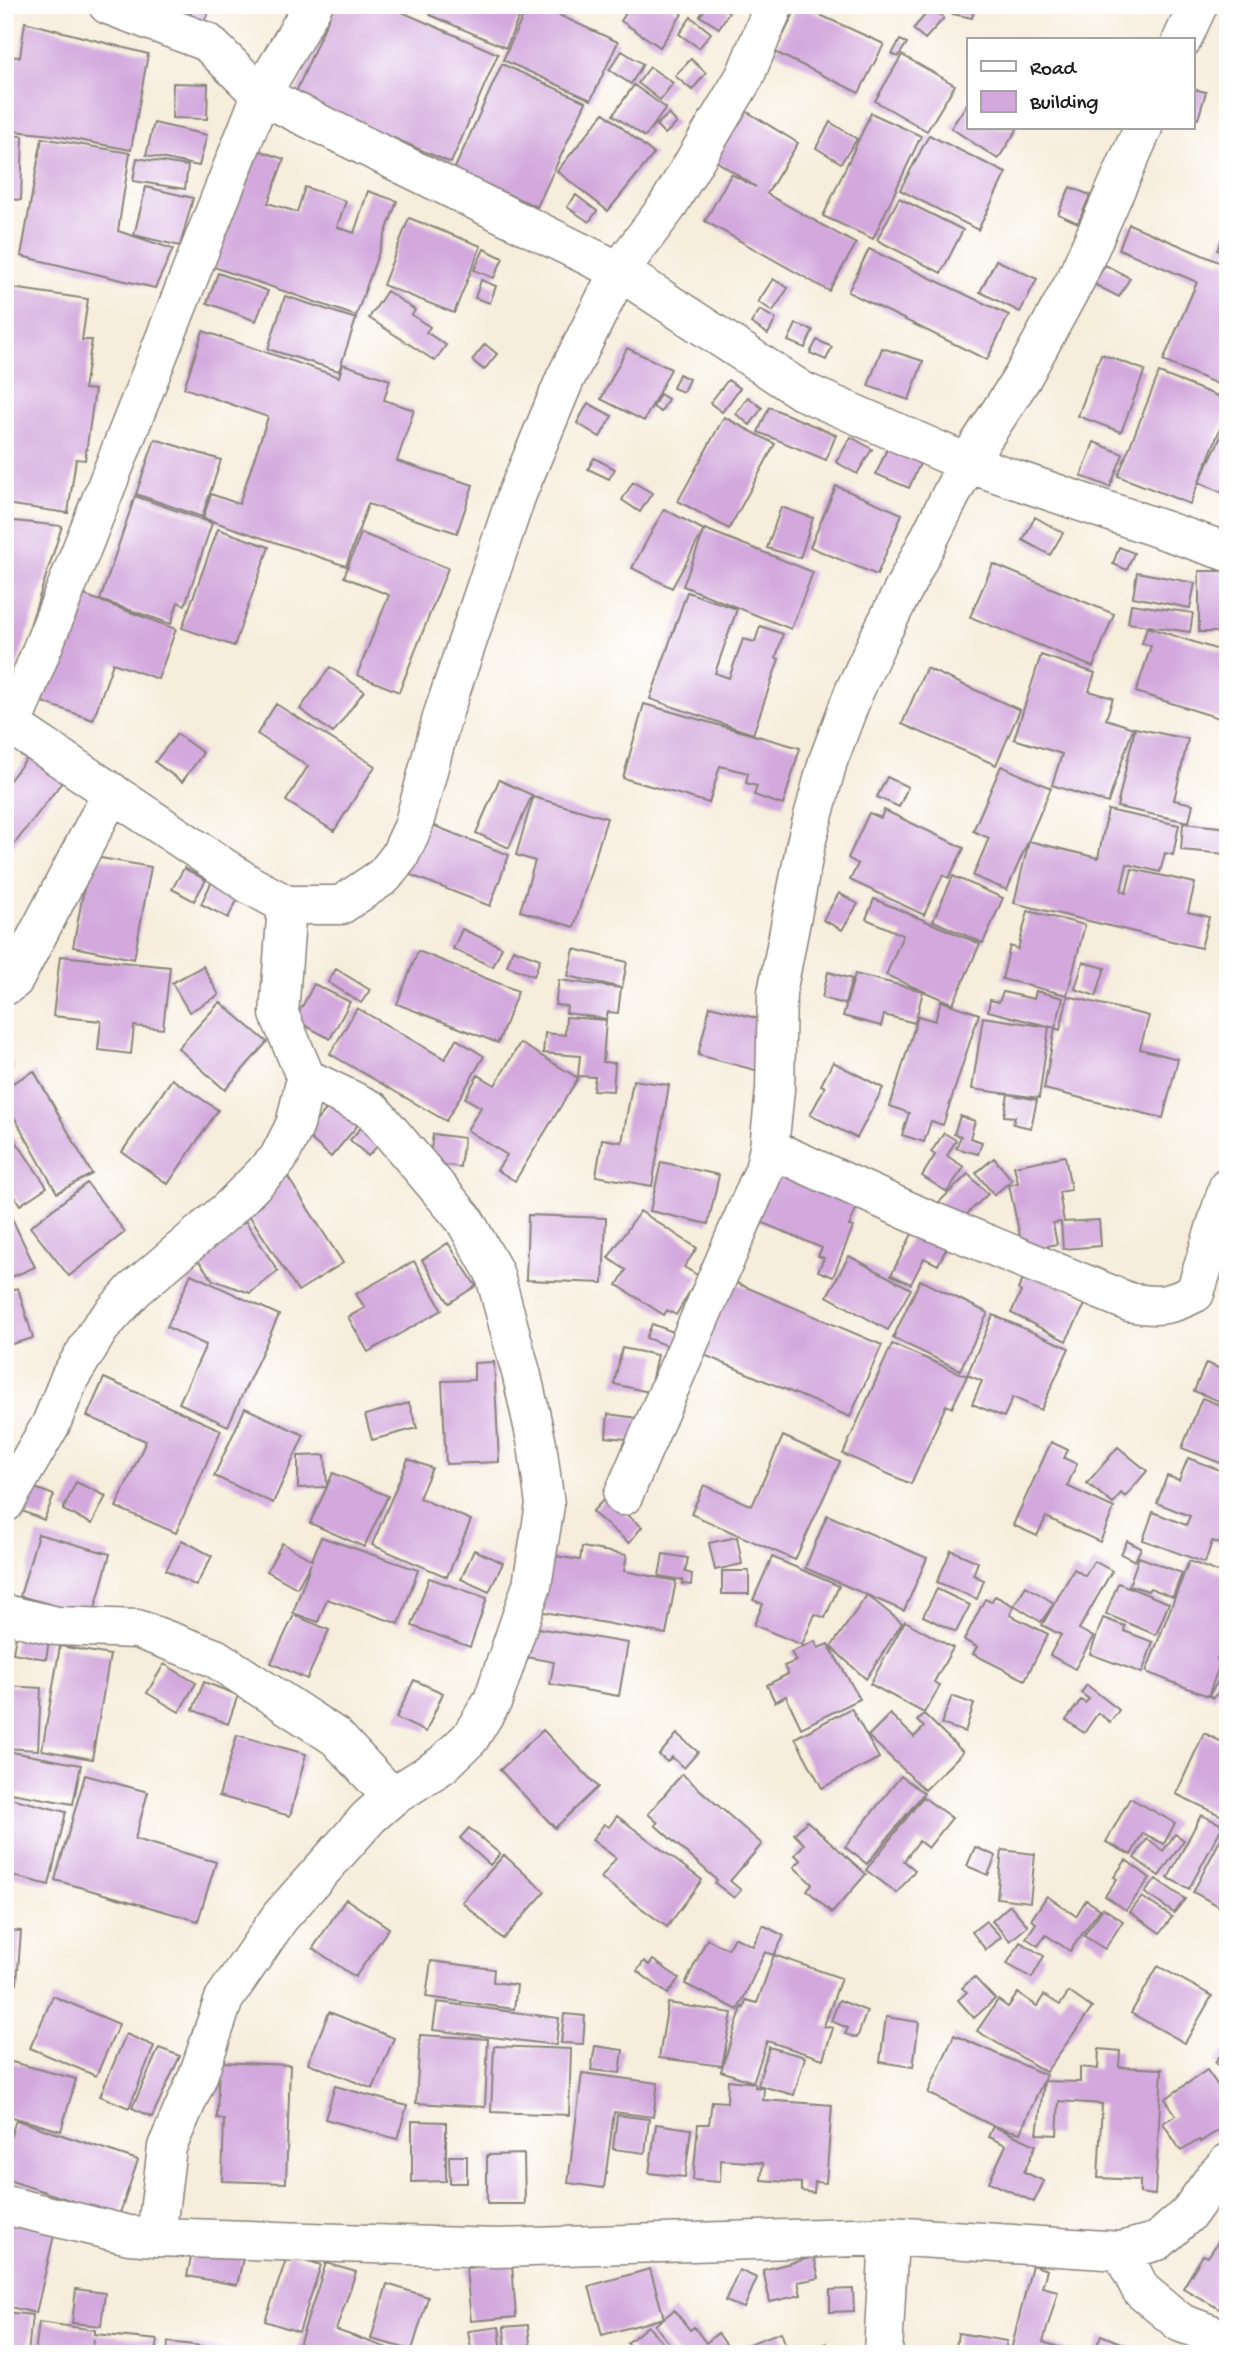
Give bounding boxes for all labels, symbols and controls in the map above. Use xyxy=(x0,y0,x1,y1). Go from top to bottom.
legend xyxy=(967,38,1194,130)
text: Road xyxy=(1030,58,1078,83)
text: Building xyxy=(1029,92,1099,117)

